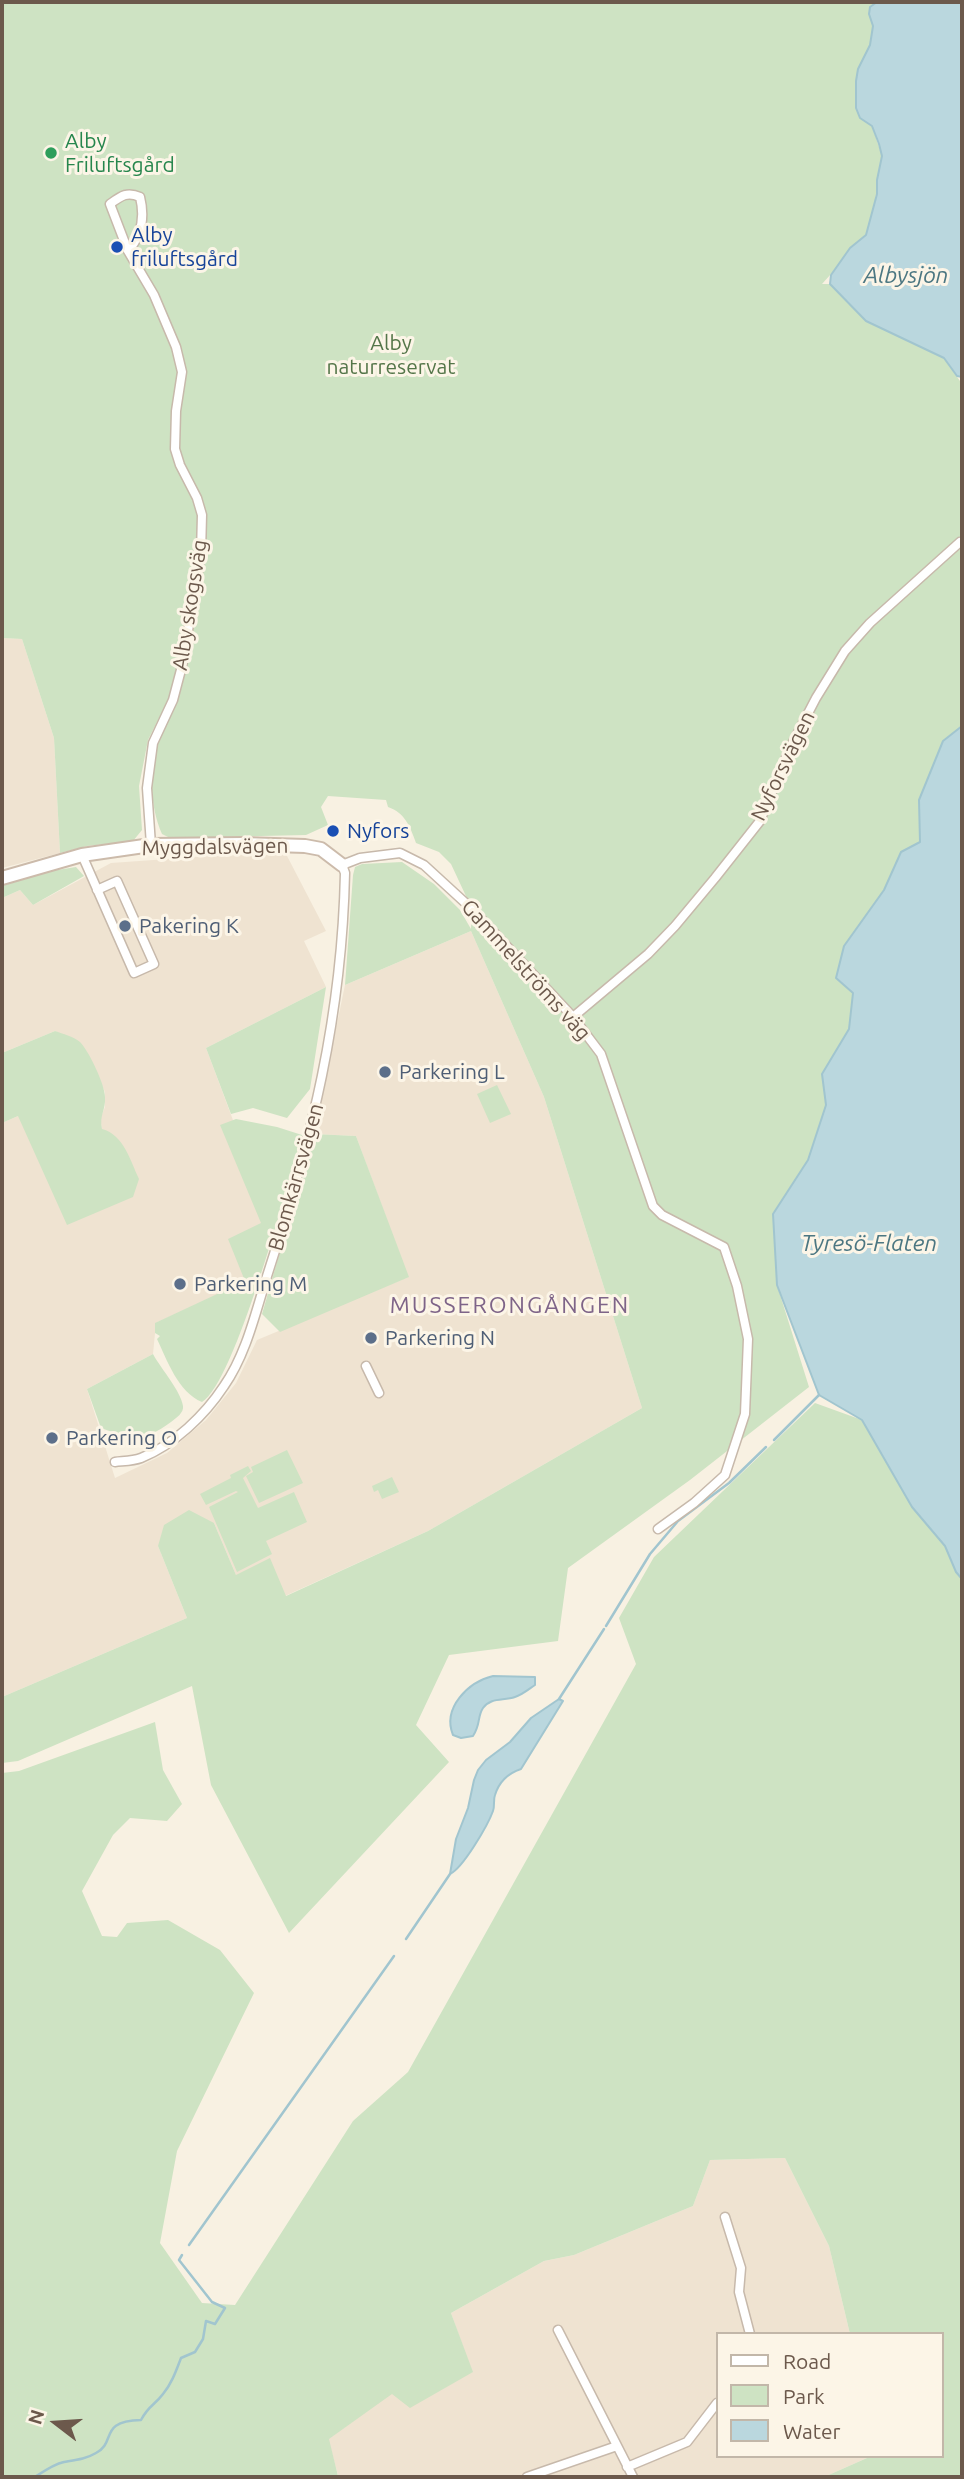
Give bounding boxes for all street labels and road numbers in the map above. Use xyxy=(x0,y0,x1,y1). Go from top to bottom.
street label: Alby skogsväg xyxy=(167,538,213,672)
street label: Nyforsvägen xyxy=(746,707,820,825)
street label: Myggdalsvägen xyxy=(141,833,289,861)
street label: Gammelströms väg xyxy=(456,894,596,1046)
street label: Blomkärrsvägen xyxy=(263,1100,329,1254)

